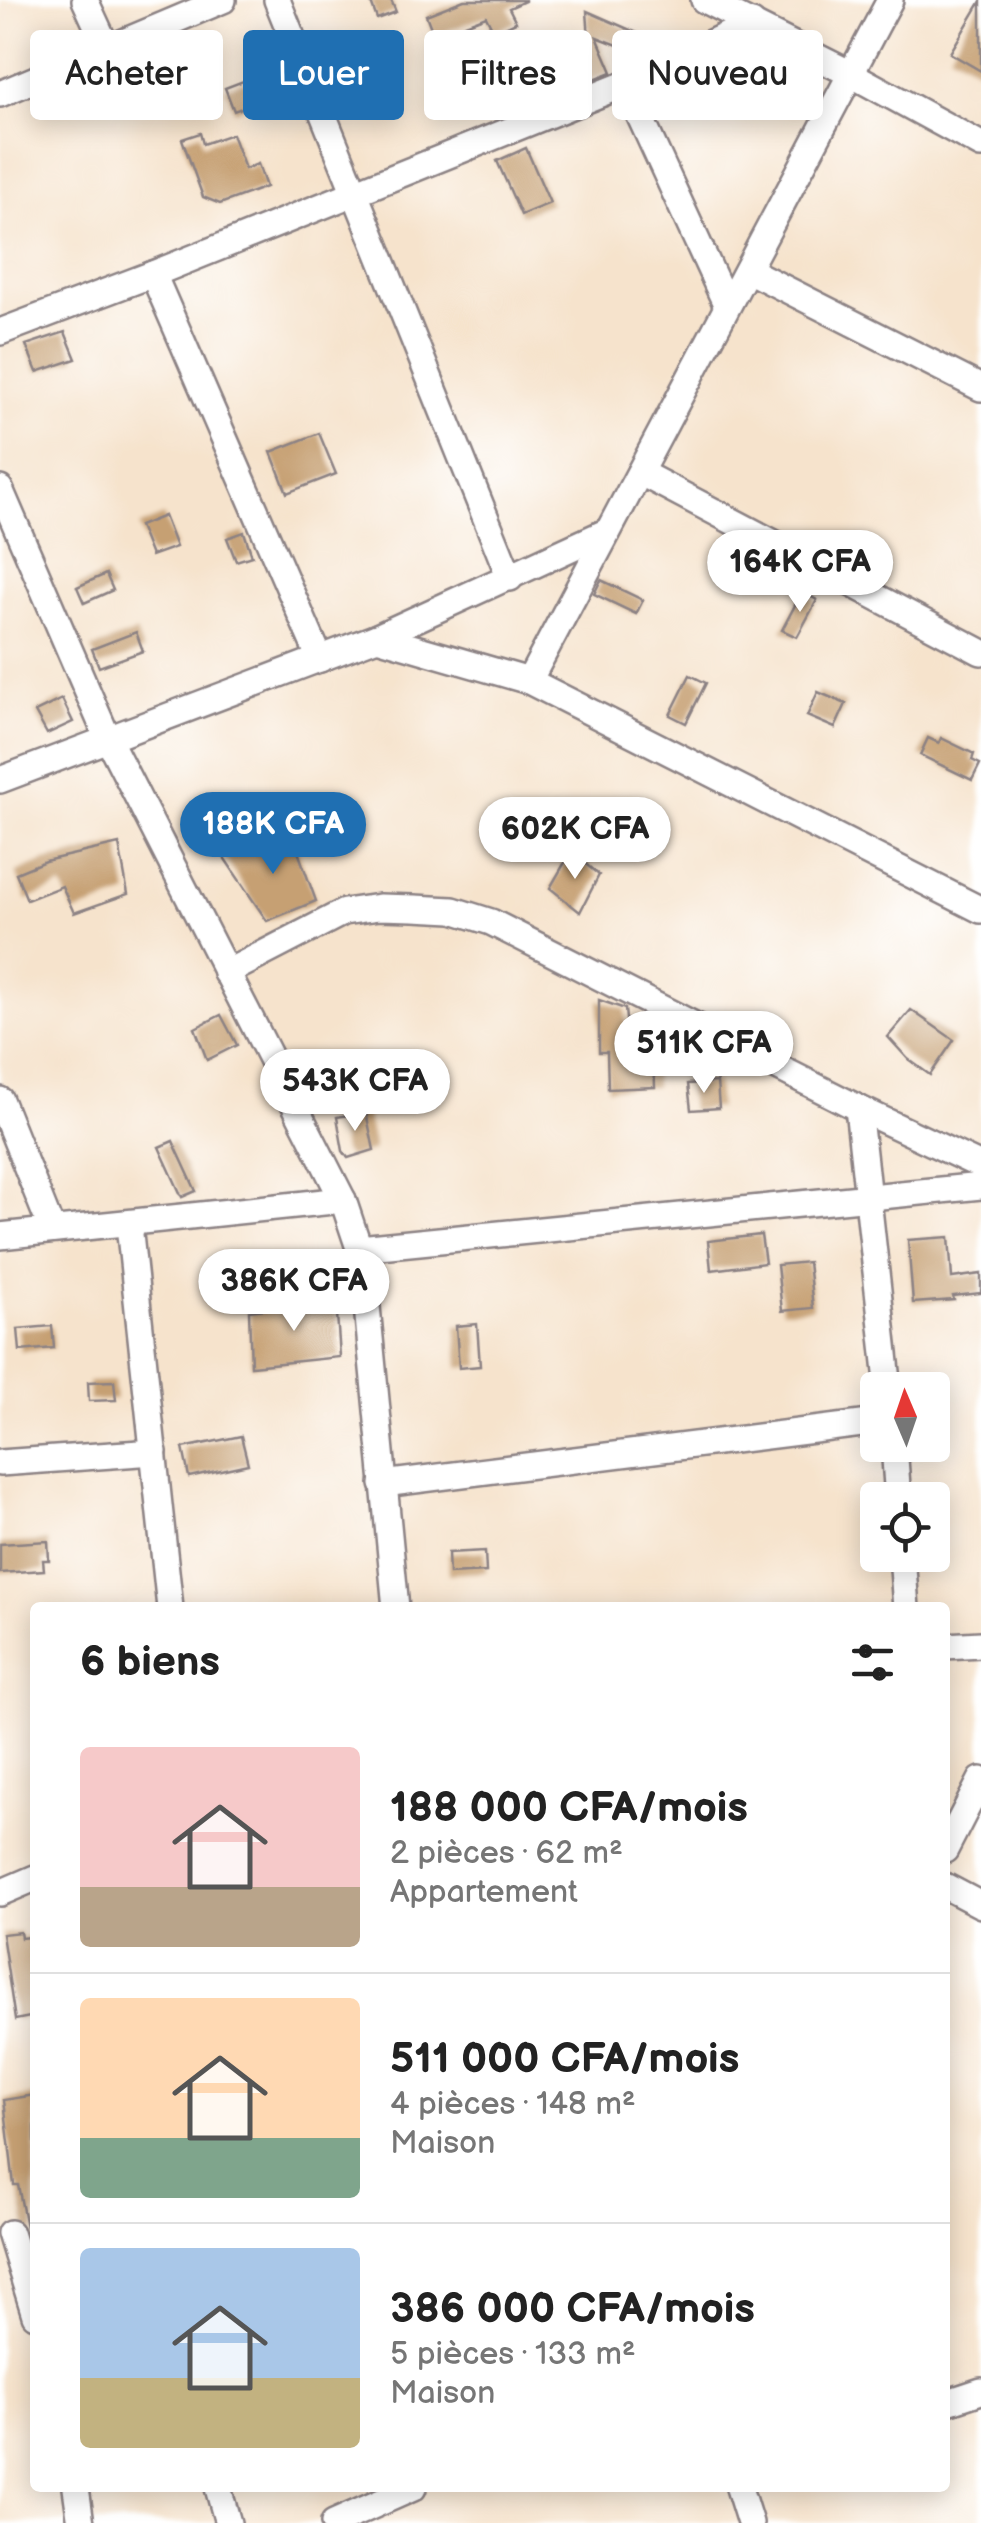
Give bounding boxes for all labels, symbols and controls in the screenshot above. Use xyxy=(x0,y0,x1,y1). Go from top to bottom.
chip: Acheter xyxy=(30,30,223,120)
chip: Louer xyxy=(243,30,404,120)
chip: Filtres xyxy=(424,30,592,120)
chip: Nouveau xyxy=(612,30,823,120)
pin: 164K CFA xyxy=(697,530,903,615)
text: 164K CFA xyxy=(729,543,871,582)
pin: 188K CFA xyxy=(170,792,376,877)
pin: 602K CFA xyxy=(472,797,678,882)
text: 188K CFA xyxy=(202,805,344,844)
text: 602K CFA xyxy=(501,810,649,849)
pin: 511K CFA xyxy=(601,1011,807,1096)
text: 511K CFA xyxy=(636,1024,772,1063)
pin: 543K CFA xyxy=(252,1049,458,1134)
text: 543K CFA xyxy=(282,1062,428,1101)
pin: 386K CFA xyxy=(191,1249,397,1334)
text: 386K CFA xyxy=(220,1262,368,1301)
north arrow xyxy=(860,1372,950,1462)
map controls xyxy=(860,1372,950,1572)
button: locate xyxy=(860,1482,950,1572)
icon: filters xyxy=(845,1635,900,1690)
text: 6 biens xyxy=(80,1637,220,1688)
text: 188 000 CFA/mois xyxy=(390,1783,748,1834)
icon: home xyxy=(160,1787,280,1907)
text: 2 pièces · 62 m² xyxy=(390,1834,623,1873)
text: Appartement xyxy=(390,1873,578,1912)
text: 511 000 CFA/mois xyxy=(390,2034,739,2085)
icon: home xyxy=(160,2038,280,2158)
text: 4 pièces · 148 m² xyxy=(390,2085,636,2124)
text: Maison xyxy=(390,2124,495,2163)
text: 386 000 CFA/mois xyxy=(390,2284,755,2335)
icon: home xyxy=(160,2288,280,2408)
text: 5 pièces · 133 m² xyxy=(390,2335,636,2374)
text: Maison xyxy=(390,2374,495,2413)

